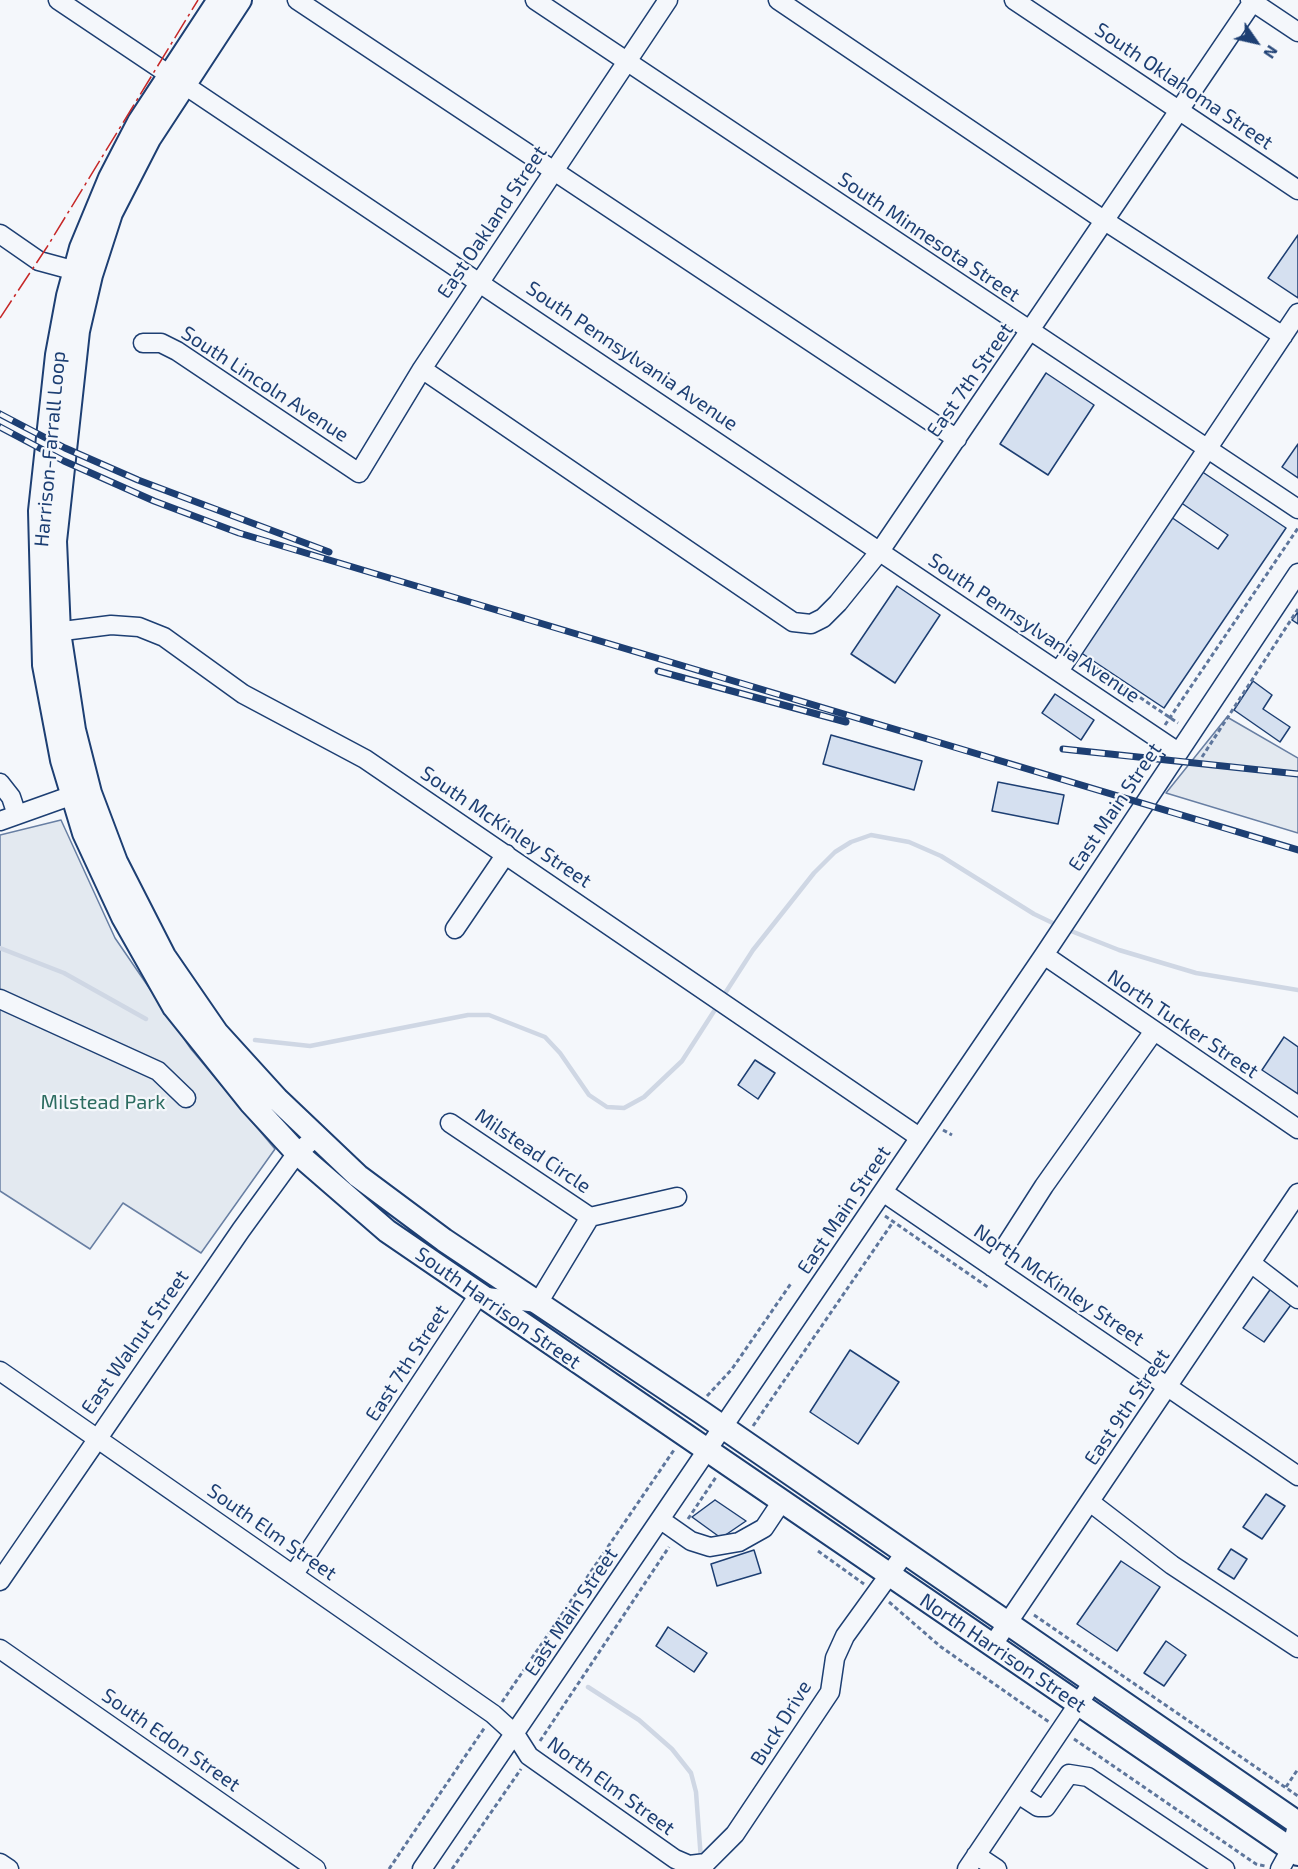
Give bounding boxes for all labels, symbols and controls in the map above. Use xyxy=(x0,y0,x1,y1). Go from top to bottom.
north arrow xyxy=(1226,12,1286,72)
street label: South Oklahoma Street xyxy=(1090,17,1278,155)
text: N xyxy=(1260,42,1282,62)
street label: East Oakland Street xyxy=(432,141,552,303)
street label: South Minnesota Street xyxy=(833,167,1025,307)
street label: South Pennsylvania Avenue xyxy=(522,276,742,436)
street label: East 7th Street xyxy=(922,318,1018,442)
street label: South Lincoln Avenue xyxy=(177,321,353,447)
street label: Harrison-Farrall Loop xyxy=(29,350,71,548)
street label: South Pennsylvania Avenue xyxy=(924,548,1144,708)
street label: East Main Street xyxy=(1063,738,1167,876)
street label: South McKinley Street xyxy=(416,761,596,893)
street label: North Tucker Street xyxy=(1103,965,1263,1083)
park label: Milstead Park xyxy=(41,1090,165,1114)
street label: Milstead Circle xyxy=(471,1103,595,1199)
street label: East Main Street xyxy=(792,1141,896,1279)
street label: North McKinley Street xyxy=(969,1219,1149,1351)
street label: South Harrison Street xyxy=(411,1242,585,1374)
street label: East Walnut Street xyxy=(76,1265,194,1419)
street label: East 7th Street xyxy=(360,1300,454,1426)
street label: East 9th Street xyxy=(1079,1344,1175,1470)
street label: South Elm Street xyxy=(203,1478,341,1586)
street label: East Main Street xyxy=(519,1543,623,1681)
street label: North Harrison Street xyxy=(915,1588,1091,1718)
street label: Buck Drive xyxy=(745,1676,817,1770)
street label: South Edon Street xyxy=(97,1683,245,1797)
street label: North Elm Street xyxy=(543,1732,679,1840)

